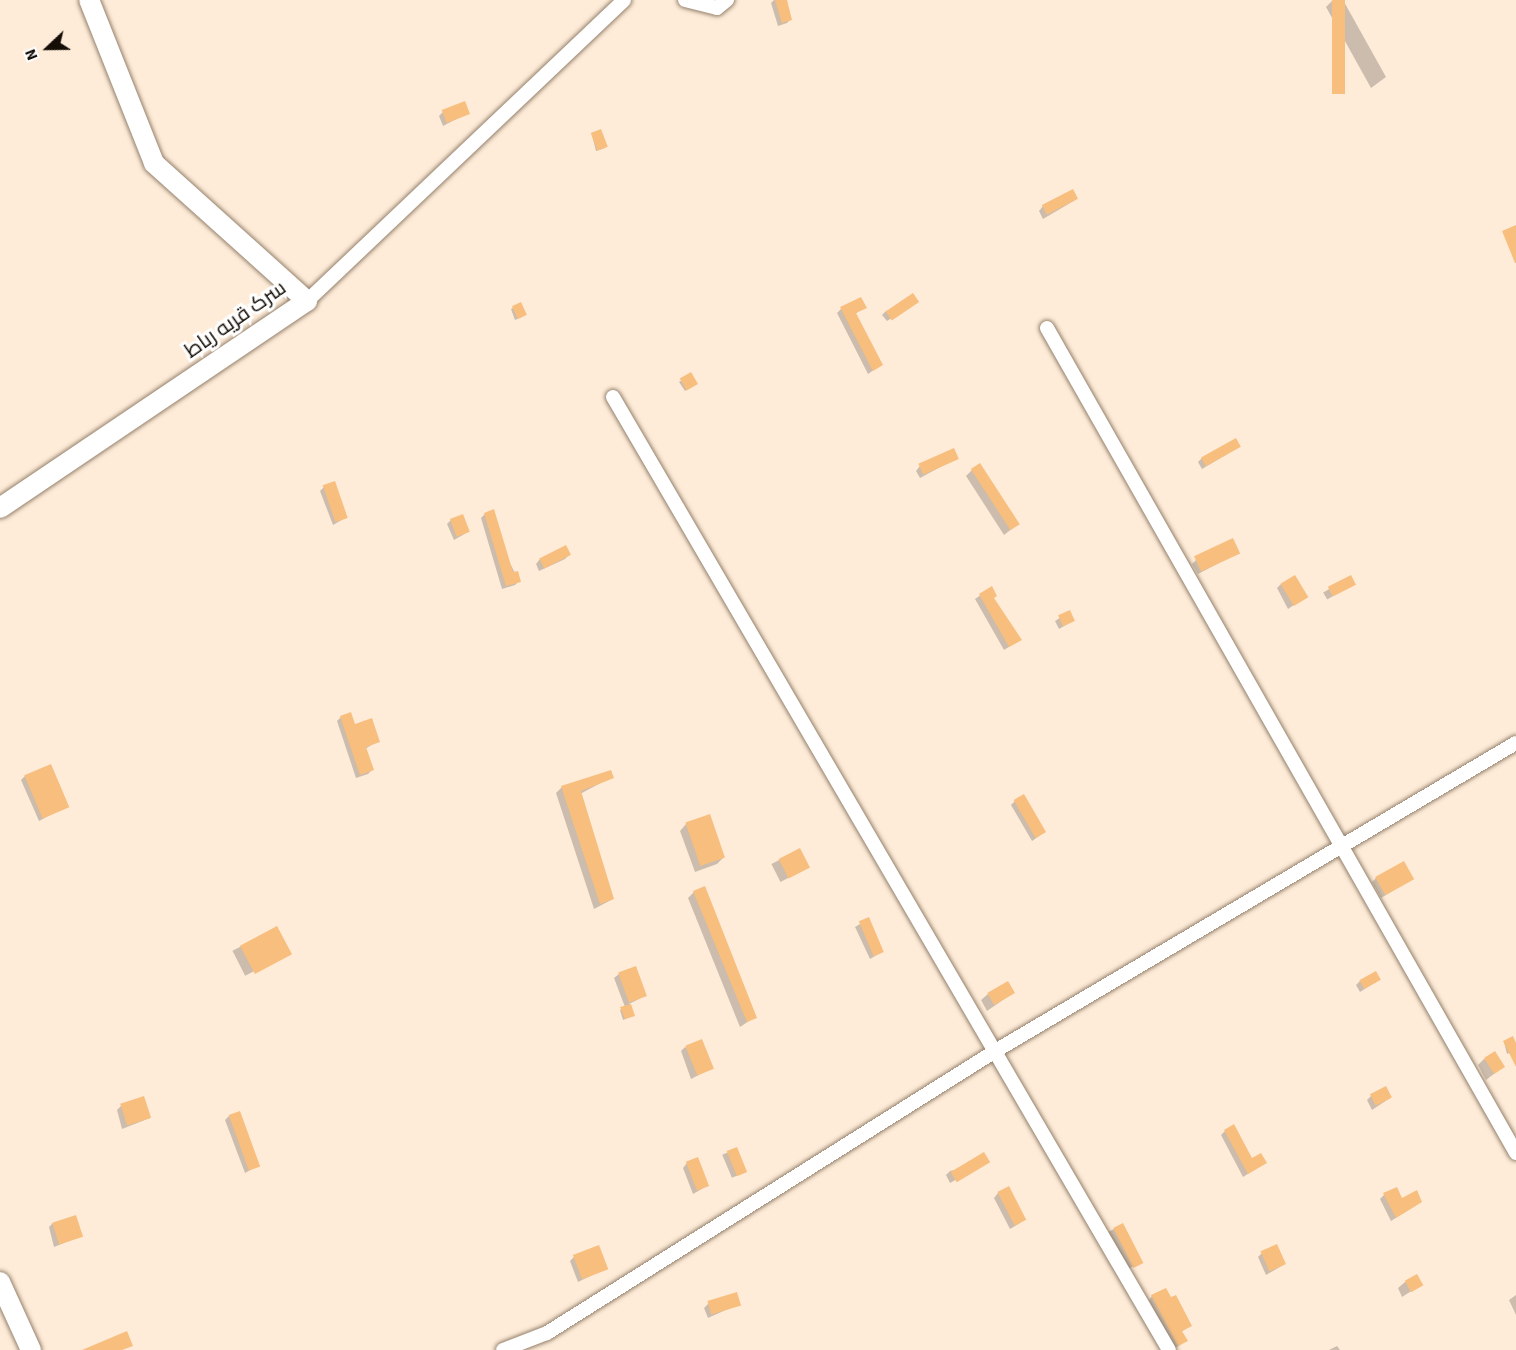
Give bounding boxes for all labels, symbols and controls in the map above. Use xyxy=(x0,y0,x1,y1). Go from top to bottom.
north arrow xyxy=(18,18,78,78)
text: N xyxy=(19,46,44,64)
street label: سرک قریه رباط xyxy=(179,275,291,363)

